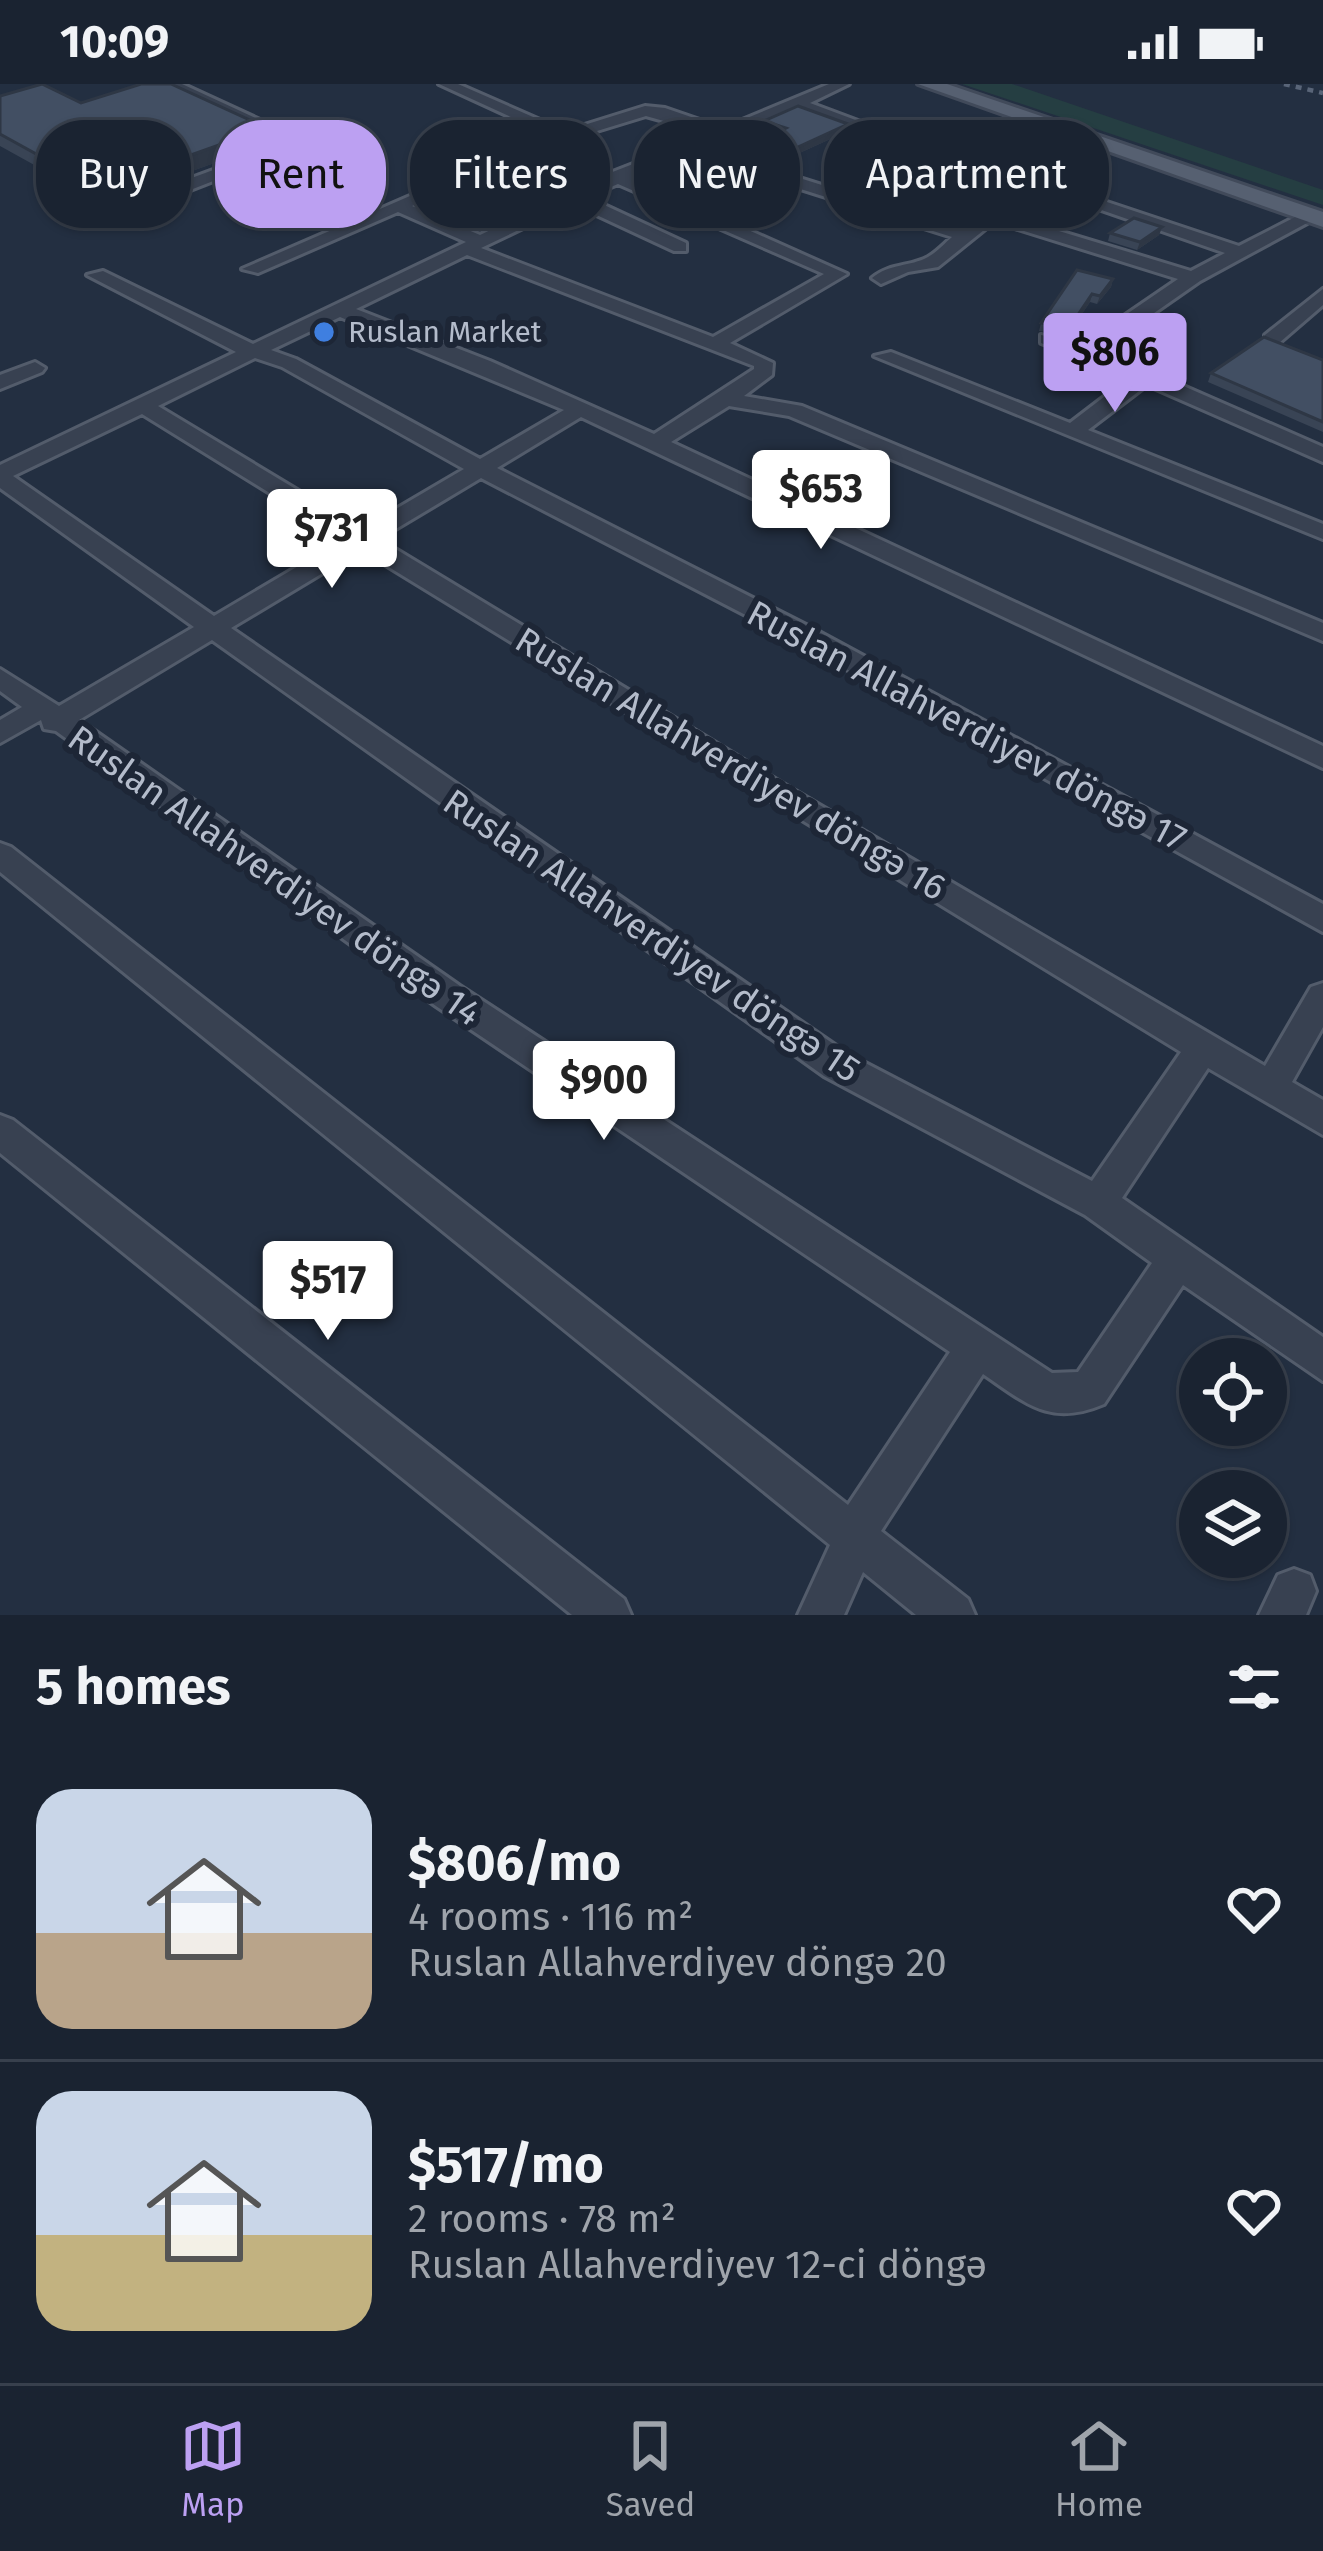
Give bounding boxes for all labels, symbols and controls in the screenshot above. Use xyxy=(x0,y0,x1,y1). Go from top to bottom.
text: 10:09 xyxy=(60,15,169,69)
chip: Buy xyxy=(36,120,191,228)
chip: Rent xyxy=(215,120,386,228)
chip: Filters xyxy=(410,120,610,228)
chip: New xyxy=(634,120,800,228)
chip: Apartment xyxy=(824,120,1109,228)
pin: $806 xyxy=(1044,313,1186,415)
place label: Ruslan Market xyxy=(348,314,542,350)
marker: Ruslan Market xyxy=(311,319,337,345)
text: $806 xyxy=(1071,329,1159,375)
pin: $653 xyxy=(750,450,892,552)
text: $653 xyxy=(779,466,863,512)
pin: $731 xyxy=(261,489,403,591)
text: $731 xyxy=(294,505,370,551)
street label: Ruslan Allahverdiyev döngə 17 xyxy=(739,591,1194,861)
street label: Ruslan Allahverdiyev döngə 16 xyxy=(507,618,954,910)
street label: Ruslan Allahverdiyev döngə 14 xyxy=(59,716,489,1036)
street label: Ruslan Allahverdiyev döngə 15 xyxy=(435,780,868,1092)
pin: $900 xyxy=(533,1041,675,1143)
text: $900 xyxy=(560,1057,648,1103)
pin: $517 xyxy=(257,1241,399,1343)
text: $517 xyxy=(290,1257,366,1303)
map controls xyxy=(1179,1338,1287,1578)
button: locate xyxy=(1179,1338,1287,1446)
button: layers xyxy=(1179,1470,1287,1578)
icon: filters xyxy=(1221,1654,1287,1720)
text: 5 homes xyxy=(36,1656,231,1718)
text: $806/mo xyxy=(408,1832,621,1894)
icon: home xyxy=(132,1837,276,1981)
icon: heart xyxy=(1221,1876,1287,1942)
text: 4 rooms · 116 m² xyxy=(408,1894,693,1940)
text: Ruslan Allahverdiyev döngə 20 xyxy=(408,1940,947,1986)
text: $517/mo xyxy=(408,2134,604,2196)
icon: home xyxy=(132,2139,276,2283)
icon: heart xyxy=(1221,2178,1287,2244)
text: 2 rooms · 78 m² xyxy=(408,2196,676,2242)
text: Ruslan Allahverdiyev 12-ci döngə xyxy=(408,2242,987,2288)
tab: Map xyxy=(180,2413,246,2525)
tab: Saved xyxy=(606,2413,695,2525)
tab: Home xyxy=(1055,2413,1143,2525)

